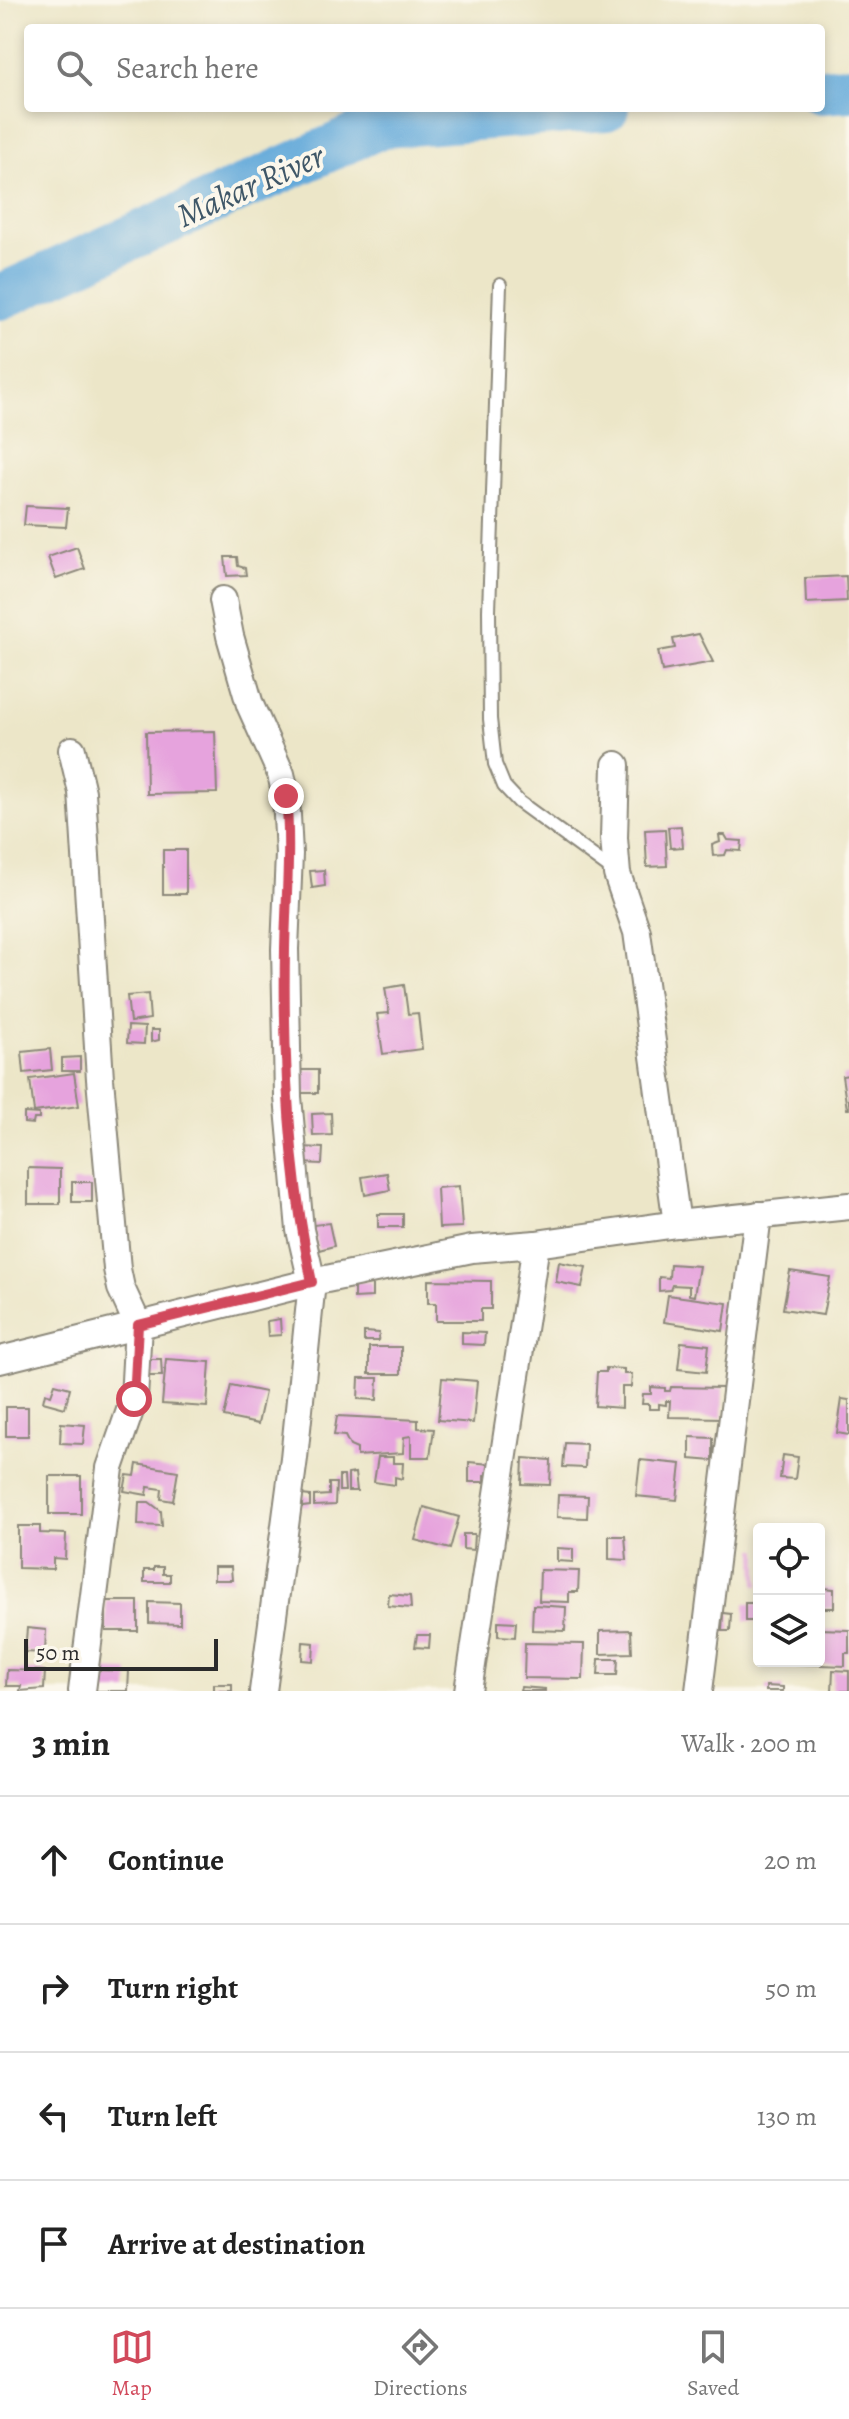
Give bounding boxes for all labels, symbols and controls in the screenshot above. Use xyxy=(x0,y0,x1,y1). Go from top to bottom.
search box xyxy=(24,24,825,112)
icon: search xyxy=(52,46,96,90)
text: Search here xyxy=(116,48,259,88)
water label: Makar River xyxy=(169,132,332,239)
route end xyxy=(268,778,304,814)
route start xyxy=(116,1381,152,1417)
map controls xyxy=(753,1523,825,1667)
button: locate xyxy=(753,1523,825,1595)
button: layers xyxy=(753,1595,825,1667)
scale bar xyxy=(24,1635,218,1671)
text: 50 m xyxy=(36,1638,80,1668)
text: 3 min xyxy=(32,1720,110,1767)
text: Walk · 200 m xyxy=(681,1726,817,1761)
icon: ahead xyxy=(32,1838,76,1882)
text: Continue xyxy=(108,1840,224,1880)
text: 20 m xyxy=(764,1843,817,1878)
icon: right xyxy=(32,1966,76,2010)
text: Turn right xyxy=(108,1968,238,2008)
text: 50 m xyxy=(765,1971,817,2006)
icon: left xyxy=(32,2094,76,2138)
text: Turn left xyxy=(108,2096,217,2136)
text: 130 m xyxy=(757,2099,817,2134)
icon: arrive xyxy=(32,2222,76,2266)
text: Arrive at destination xyxy=(108,2224,365,2264)
tab: Map xyxy=(110,2325,154,2403)
tab: Directions xyxy=(373,2325,468,2403)
tab: Saved xyxy=(687,2325,739,2403)

